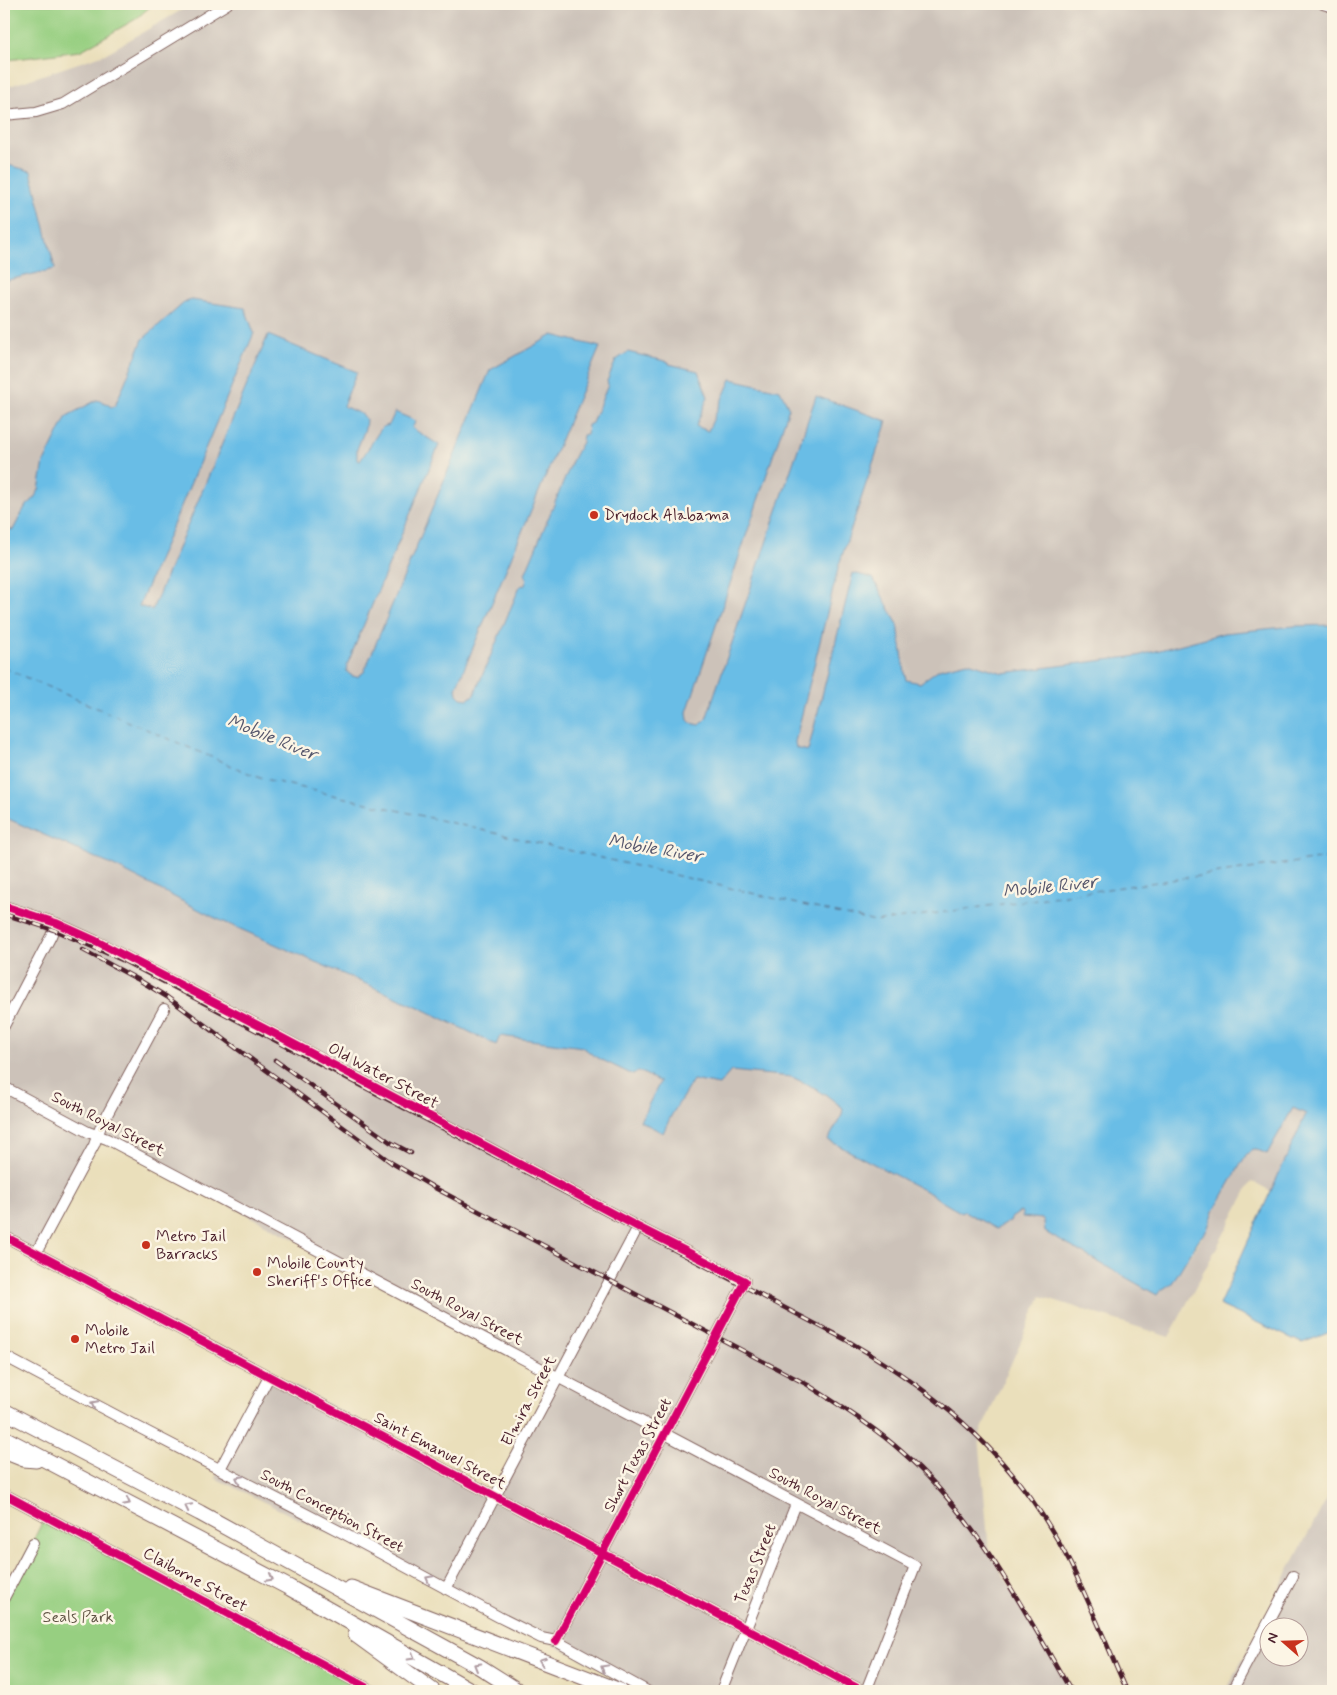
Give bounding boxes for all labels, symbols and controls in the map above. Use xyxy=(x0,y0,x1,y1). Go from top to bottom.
place label: Drydock Alabama xyxy=(604,505,730,526)
marker: Drydock Alabama xyxy=(588,509,600,521)
water label: Mobile River xyxy=(224,709,323,768)
water label: Mobile River xyxy=(606,829,706,869)
water label: Mobile River xyxy=(1002,870,1101,904)
street label: Old Water Street xyxy=(324,1038,442,1114)
street label: South Royal Street xyxy=(48,1086,169,1162)
place label: Metro Jail Barracks xyxy=(156,1226,226,1265)
marker: Metro Jail Barracks xyxy=(140,1239,152,1251)
place label: Mobile County Sheriff's Office xyxy=(267,1253,372,1292)
marker: Mobile County Sheriff's Office xyxy=(251,1266,263,1278)
street label: South Royal Street xyxy=(407,1273,527,1351)
place label: Mobile Metro Jail xyxy=(85,1320,155,1359)
marker: Mobile Metro Jail xyxy=(69,1333,81,1345)
street label: Elmira Street xyxy=(496,1352,562,1450)
street label: Short Texas Street xyxy=(599,1394,677,1516)
one-way arrow xyxy=(91,1400,100,1410)
street label: Saint Emanuel Street xyxy=(370,1407,510,1495)
street label: South Royal Street xyxy=(765,1462,885,1540)
street label: South Conception Street xyxy=(257,1464,407,1558)
one-way arrow xyxy=(235,1475,244,1485)
one-way arrow xyxy=(121,1496,130,1506)
one-way arrow xyxy=(184,1503,193,1513)
street label: Texas Street xyxy=(730,1521,782,1607)
street label: Claiborne Street xyxy=(139,1543,251,1618)
one-way arrow xyxy=(265,1571,274,1581)
one-way arrow xyxy=(425,1576,434,1586)
park label: Seals Park xyxy=(43,1607,114,1628)
north arrow xyxy=(1260,1618,1310,1668)
text: N xyxy=(1263,1630,1283,1645)
one-way arrow xyxy=(407,1650,416,1660)
one-way arrow xyxy=(538,1657,547,1667)
one-way arrow xyxy=(473,1662,482,1672)
one-way arrow xyxy=(601,1664,610,1674)

